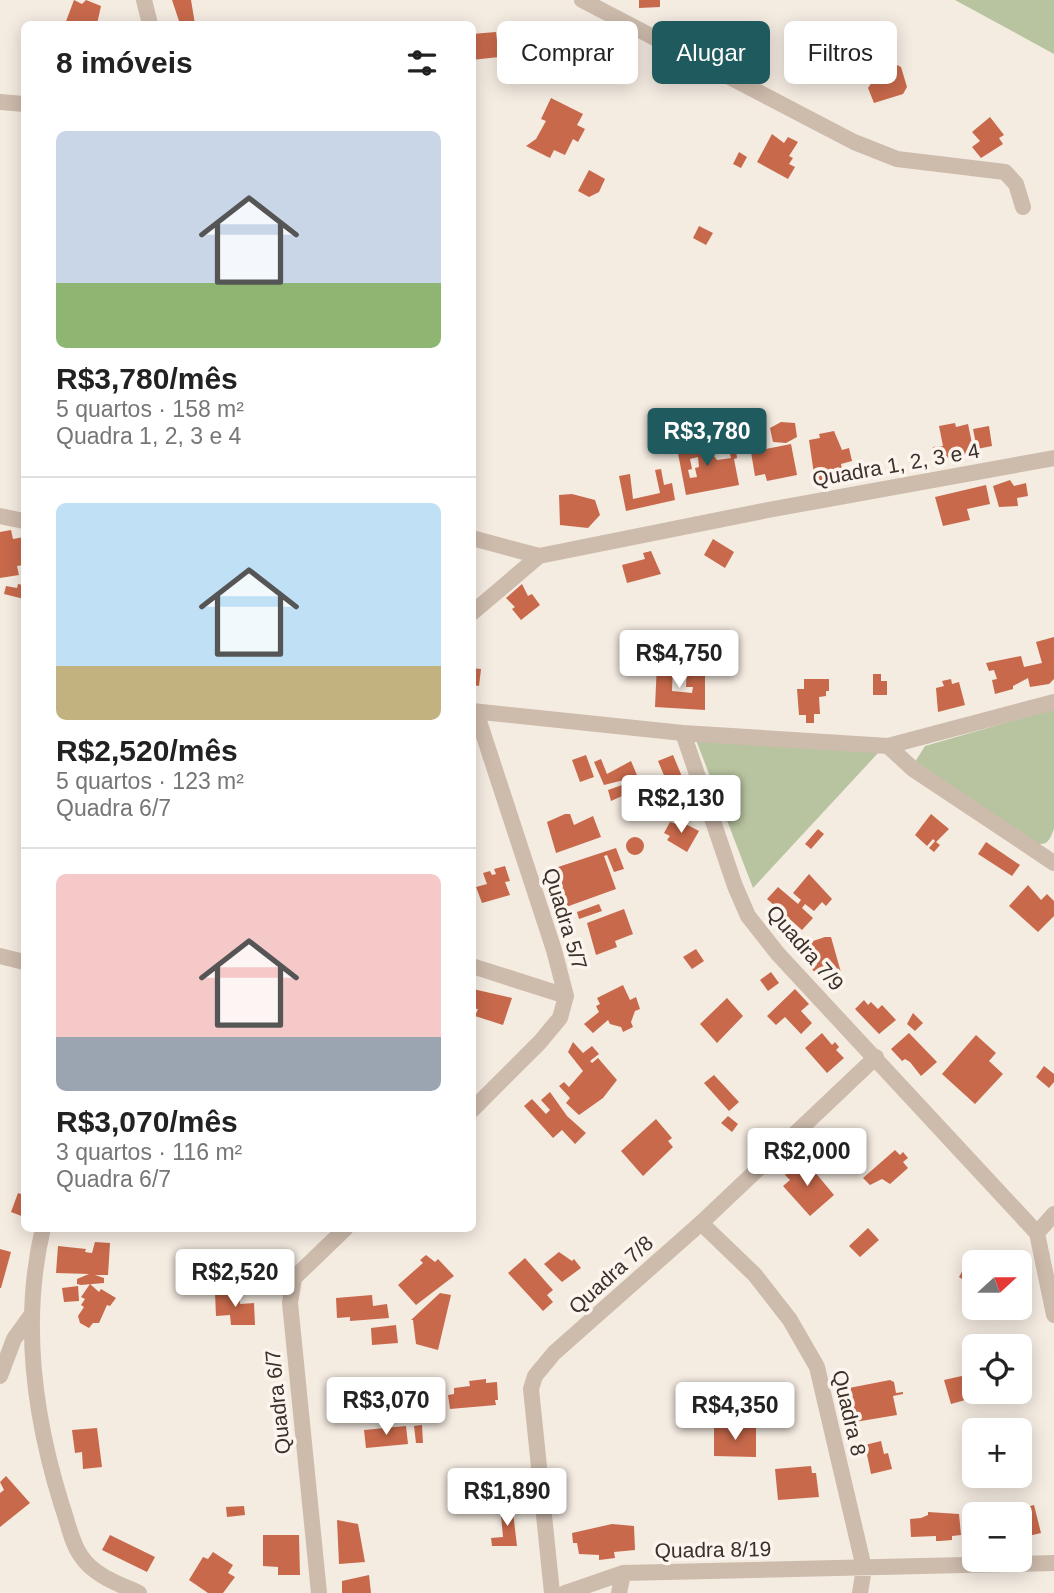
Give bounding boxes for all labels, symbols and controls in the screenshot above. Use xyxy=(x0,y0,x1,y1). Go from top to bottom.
chip: Comprar xyxy=(497,21,638,84)
chip: Alugar xyxy=(652,21,770,84)
chip: Filtros xyxy=(784,21,897,84)
icon: filters xyxy=(403,44,441,82)
text: 8 imóveis xyxy=(56,46,193,79)
icon: home xyxy=(186,177,312,303)
text: R$3,780/mês xyxy=(56,362,238,395)
text: 5 quartos · 158 m² xyxy=(56,396,244,422)
pin: R$3,780 xyxy=(642,408,772,468)
text: R$3,780 xyxy=(664,418,750,444)
text: Quadra 1, 2, 3 e 4 xyxy=(56,423,241,449)
street label: Quadra 1, 2, 3 e 4 xyxy=(811,438,982,491)
icon: home xyxy=(186,549,312,675)
pin: R$4,750 xyxy=(614,630,744,690)
text: R$4,750 xyxy=(636,640,722,666)
text: R$2,520/mês xyxy=(56,734,238,767)
text: 5 quartos · 123 m² xyxy=(56,768,244,794)
pin: R$2,130 xyxy=(616,776,746,835)
text: R$2,130 xyxy=(638,785,724,811)
text: Quadra 6/7 xyxy=(56,795,171,821)
street label: Quadra 5/7 xyxy=(539,865,592,972)
street label: Quadra 7/9 xyxy=(762,900,849,995)
icon: home xyxy=(186,920,312,1046)
text: R$3,070/mês xyxy=(56,1105,238,1138)
pin: R$2,000 xyxy=(742,1128,872,1188)
text: R$2,000 xyxy=(764,1138,850,1164)
text: 3 quartos · 116 m² xyxy=(56,1139,242,1165)
text: Quadra 6/7 xyxy=(56,1166,171,1192)
street label: Quadra 7/8 xyxy=(564,1231,657,1318)
pin: R$2,520 xyxy=(170,1250,300,1309)
north arrow xyxy=(962,1250,1032,1320)
map controls xyxy=(962,1250,1032,1572)
text: R$2,520 xyxy=(192,1259,278,1285)
button: locate xyxy=(962,1334,1032,1404)
street label: Quadra 6/7 xyxy=(261,1349,294,1456)
street label: Quadra 8 xyxy=(828,1368,871,1458)
pin: R$3,070 xyxy=(321,1378,451,1437)
pin: R$4,350 xyxy=(670,1382,800,1442)
text: R$3,070 xyxy=(343,1387,429,1413)
text: R$4,350 xyxy=(692,1392,778,1418)
button: + xyxy=(962,1418,1032,1488)
pin: R$1,890 xyxy=(442,1468,572,1528)
text: R$1,890 xyxy=(464,1478,550,1504)
button: − xyxy=(962,1502,1032,1572)
street label: Quadra 8/19 xyxy=(654,1537,772,1562)

